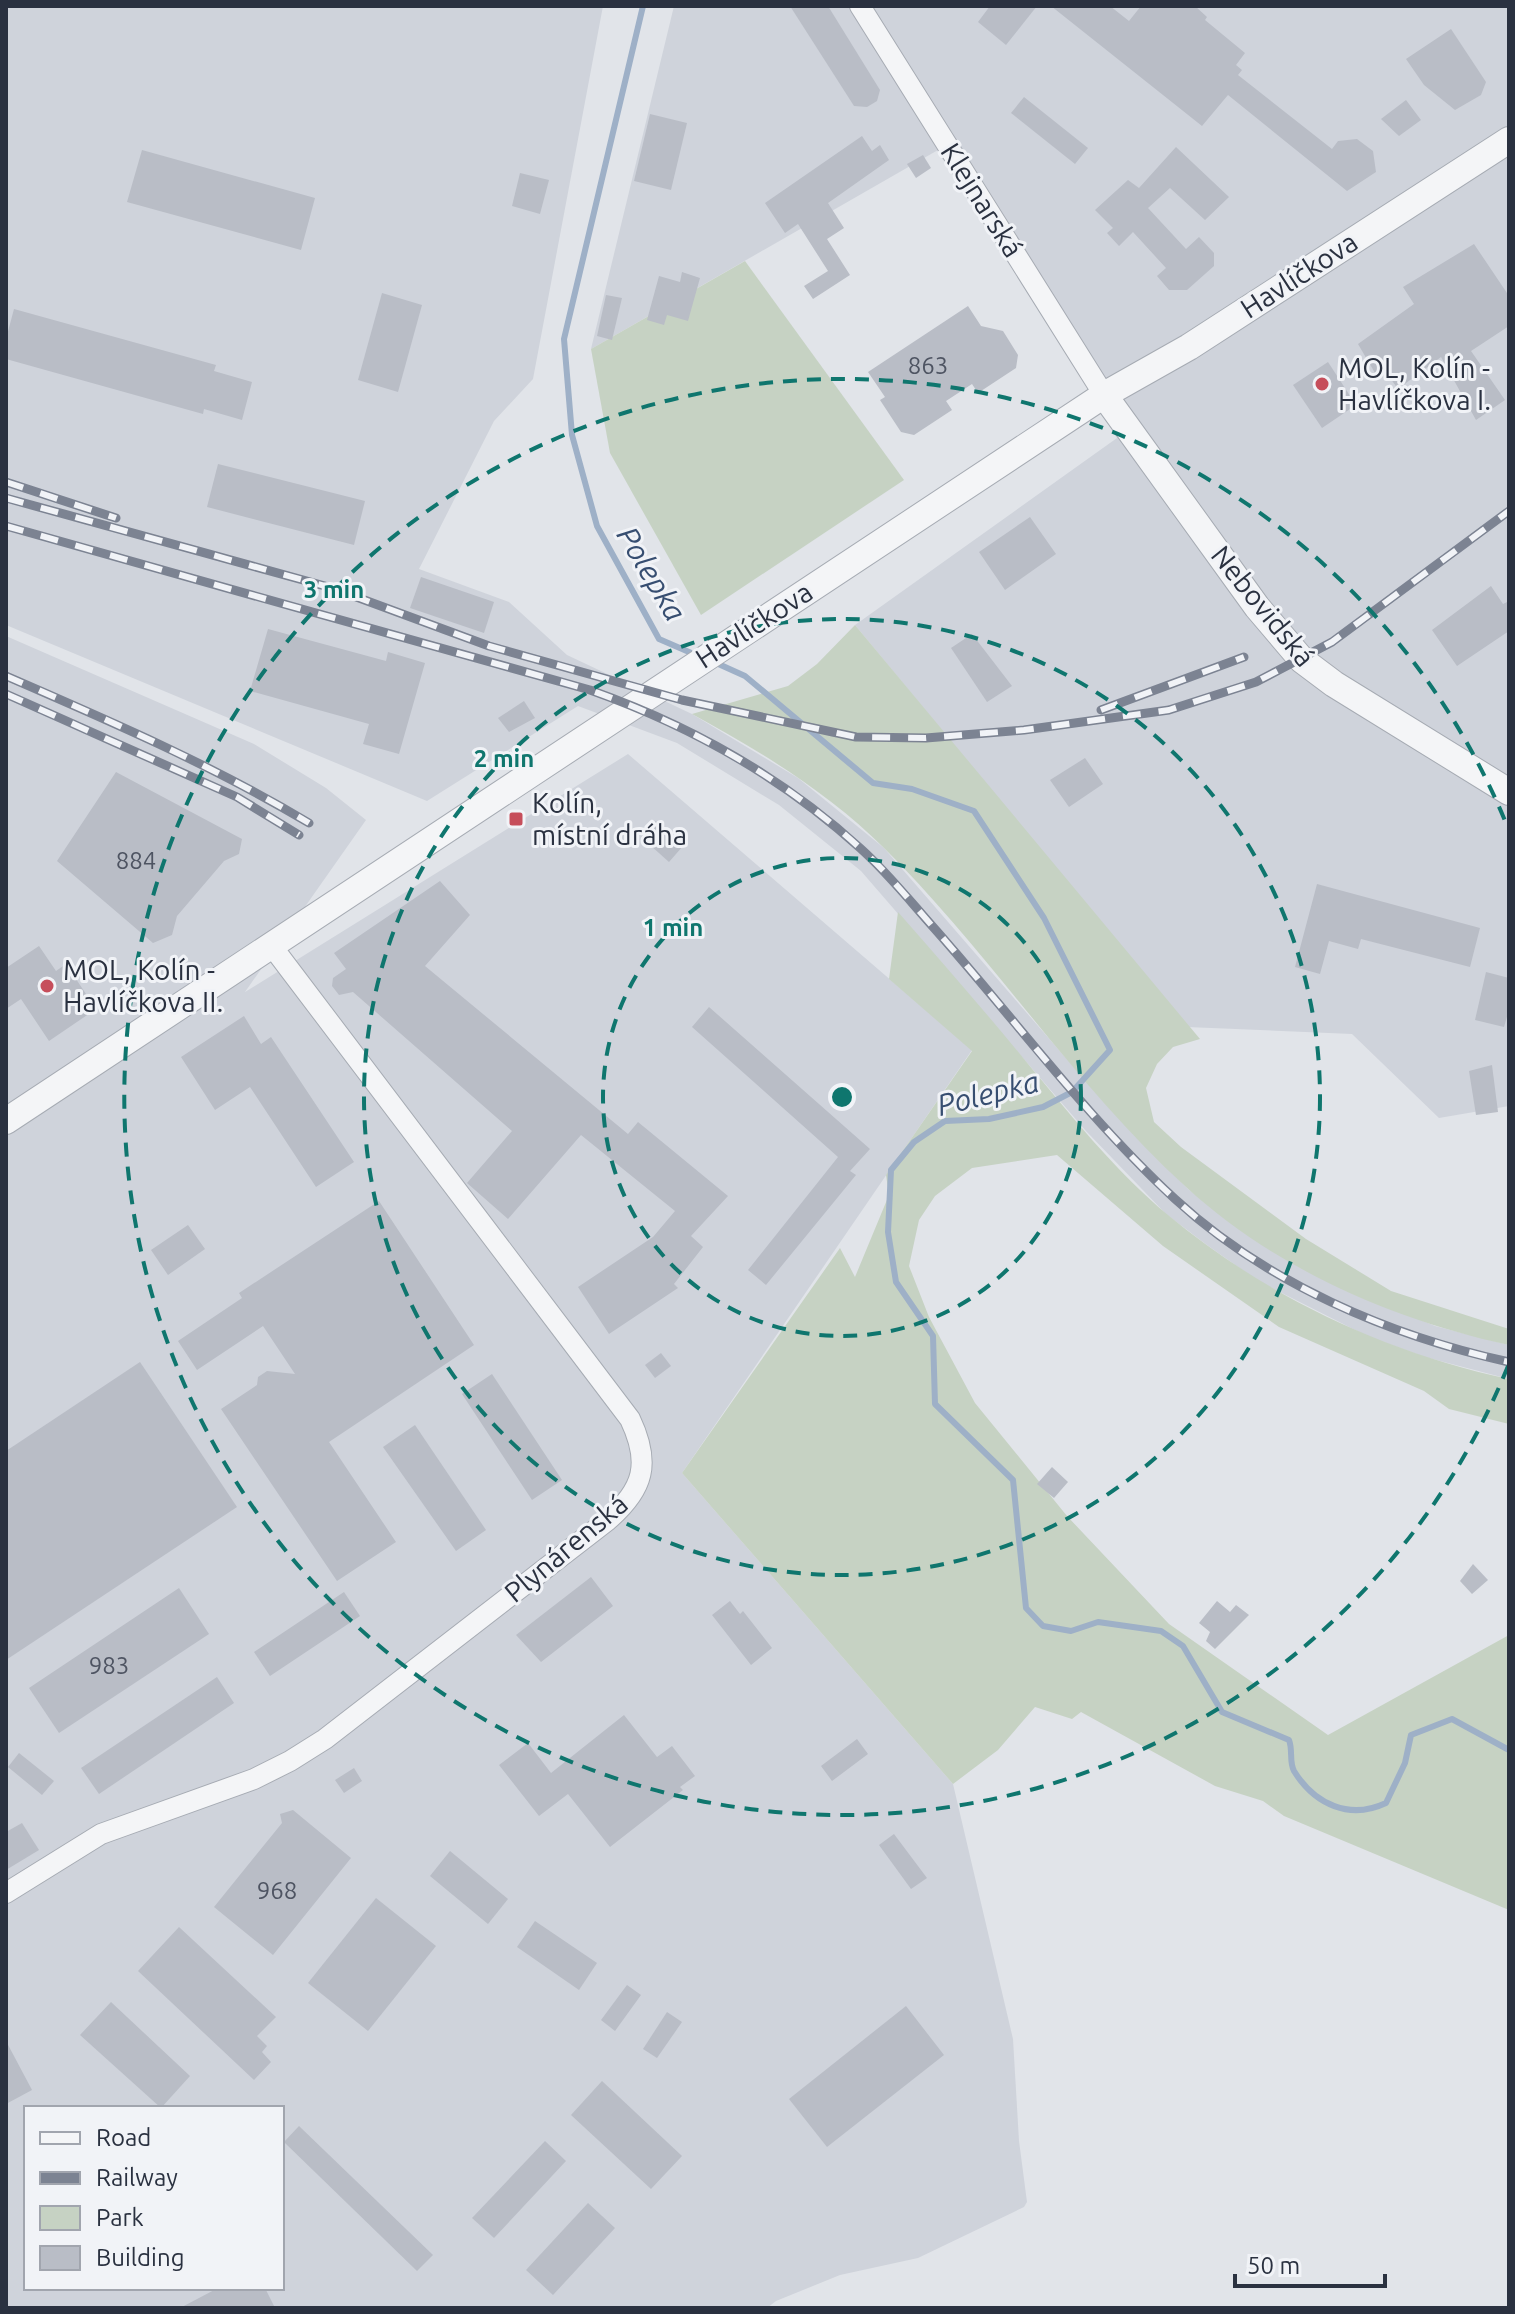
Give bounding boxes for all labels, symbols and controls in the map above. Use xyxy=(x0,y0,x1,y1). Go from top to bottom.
street label: Klejnarská xyxy=(935,137,1030,262)
street label: Havlíčkova xyxy=(1235,225,1363,324)
house number: 863 xyxy=(908,352,948,379)
place label: MOL, Kolín - Havlíčkova I. xyxy=(1338,352,1491,415)
marker: MOL, Kolín - Havlíčkova I. xyxy=(1313,375,1331,393)
water label: Polepka xyxy=(610,520,693,627)
street label: Nebovidská xyxy=(1206,539,1321,672)
street label: Havlíčkova xyxy=(690,575,818,674)
text: 3 min xyxy=(304,576,364,603)
text: 2 min xyxy=(474,745,534,772)
place label: Kolín, místní dráha xyxy=(532,787,687,850)
marker: Kolín, místní dráha xyxy=(507,810,525,828)
house number: 884 xyxy=(116,847,156,874)
text: 1 min xyxy=(643,914,703,941)
place label: MOL, Kolín - Havlíčkova II. xyxy=(63,954,223,1017)
marker: MOL, Kolín - Havlíčkova II. xyxy=(38,977,56,995)
water label: Polepka xyxy=(933,1064,1042,1122)
centre of rings xyxy=(828,1083,856,1111)
street label: Plynárenská xyxy=(498,1487,633,1608)
house number: 983 xyxy=(89,1652,129,1679)
house number: 968 xyxy=(257,1877,297,1904)
legend xyxy=(24,2106,284,2290)
text: Road xyxy=(96,2124,151,2151)
text: Railway xyxy=(96,2164,178,2191)
text: Park xyxy=(96,2204,144,2231)
scale bar xyxy=(1235,2238,1385,2288)
text: Building xyxy=(96,2244,184,2271)
text: 50 m xyxy=(1247,2252,1300,2279)

